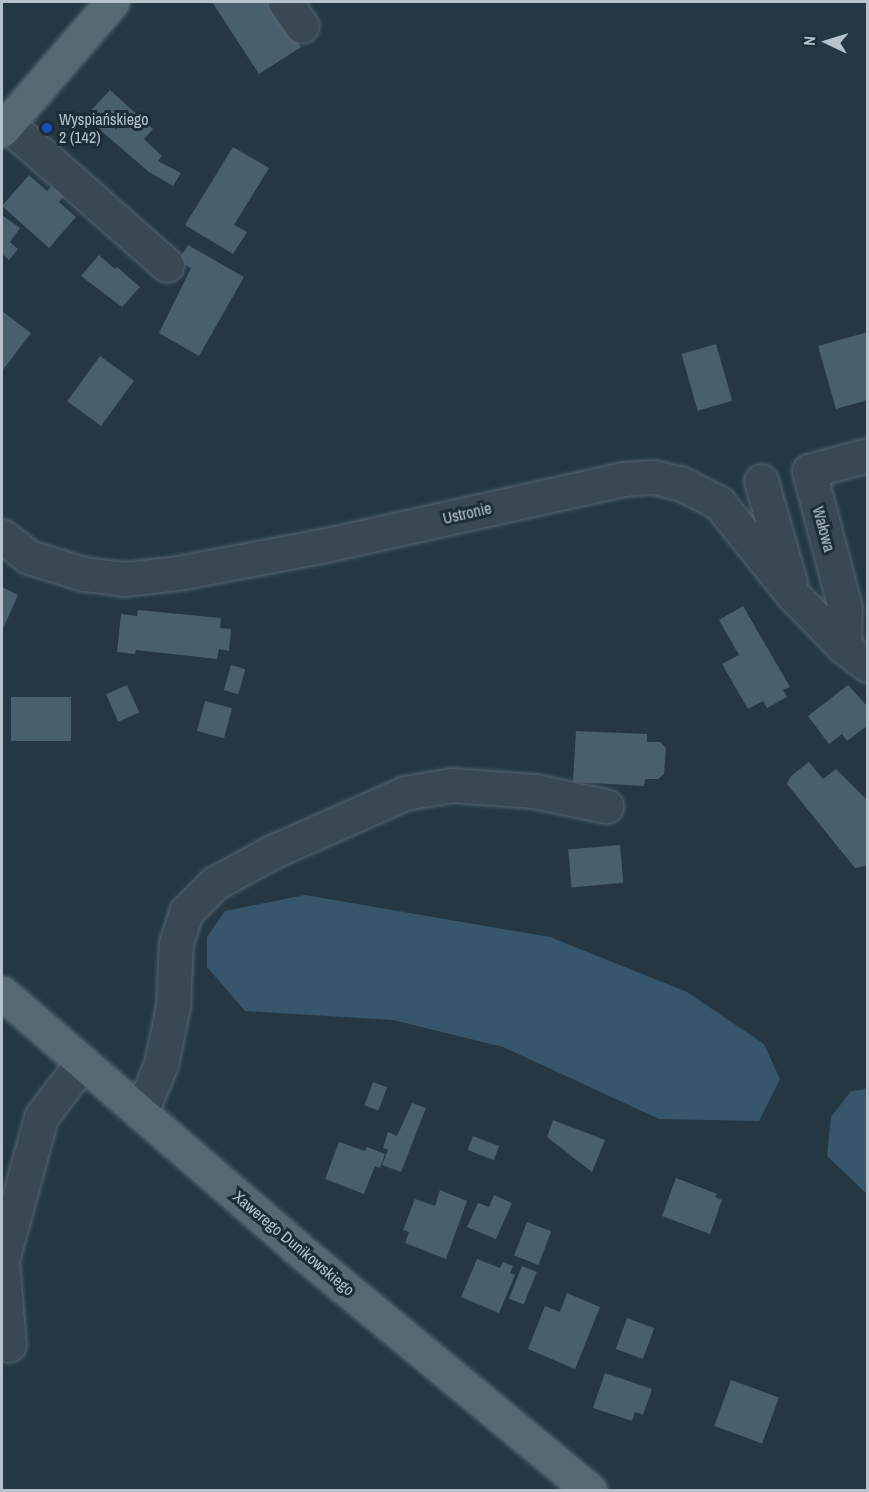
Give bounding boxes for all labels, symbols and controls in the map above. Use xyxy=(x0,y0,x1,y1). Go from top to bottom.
north arrow xyxy=(797,12,857,72)
text: N xyxy=(798,35,820,46)
place label: Wyspiańskiego 2 (142) xyxy=(59,109,149,147)
marker: Wyspiańskiego 2 (142) xyxy=(40,121,54,135)
street label: Ustronie xyxy=(441,498,493,528)
street label: Wałowa xyxy=(809,504,839,554)
street label: Xawerego Dunikowskiego xyxy=(230,1187,358,1299)

